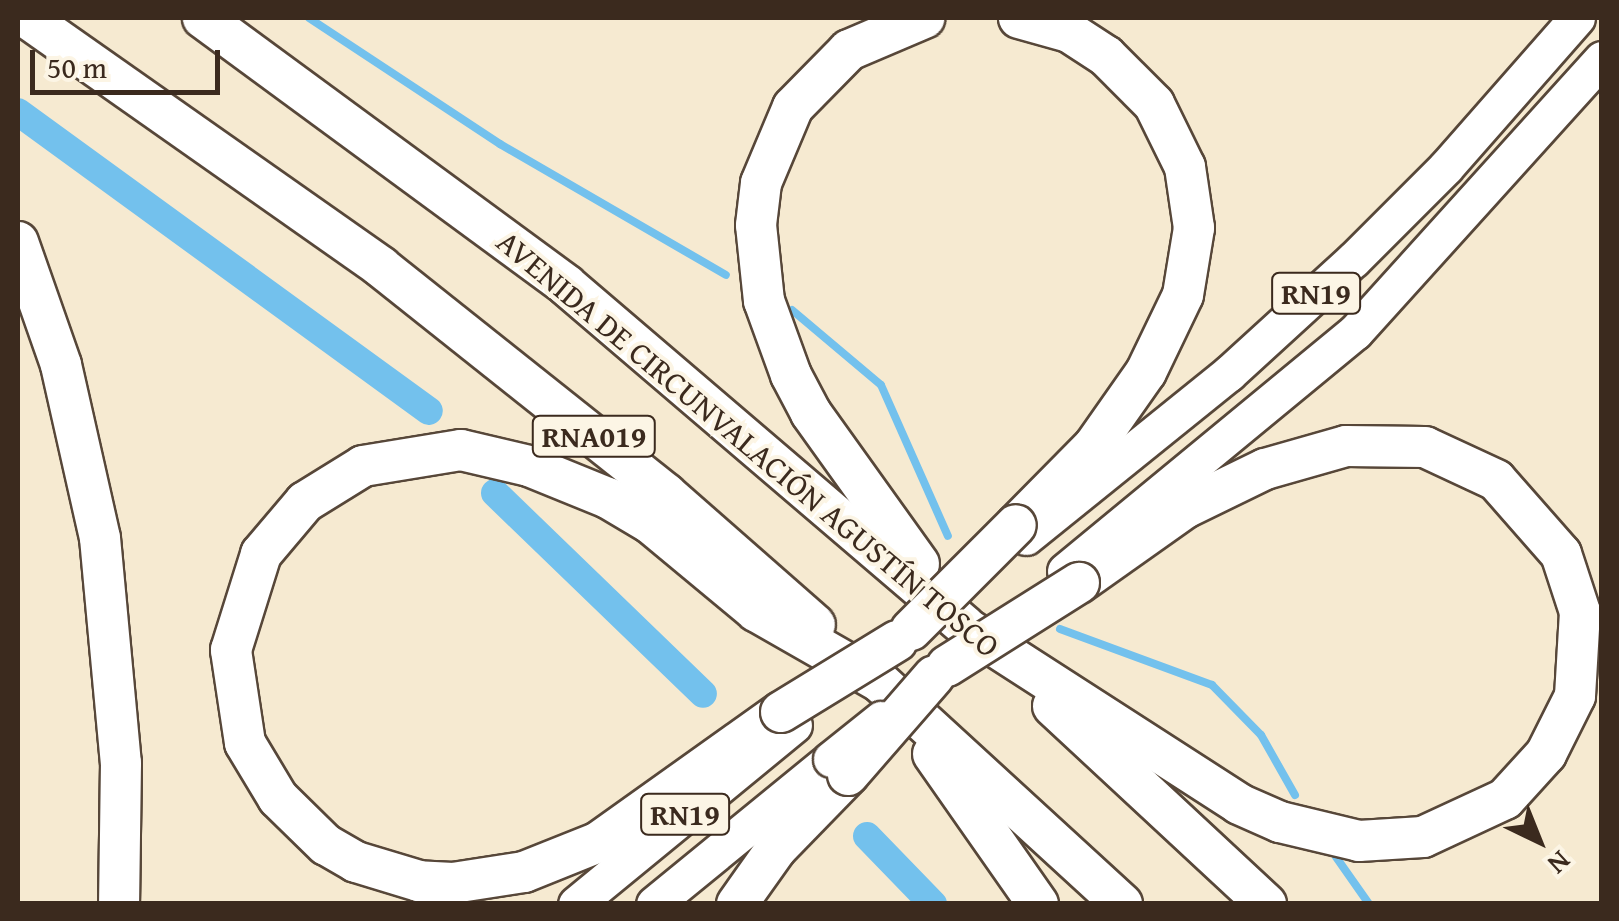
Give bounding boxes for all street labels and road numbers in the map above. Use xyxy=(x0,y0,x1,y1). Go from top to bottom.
street label: AVENIDA DE CIRCUNVALACIÓN AGUSTÍN TOSCO xyxy=(489,222,1007,666)
road number: RN19 xyxy=(1271,268,1361,318)
road number: RNA019 xyxy=(532,411,656,461)
road number: RN19 xyxy=(640,789,730,839)

